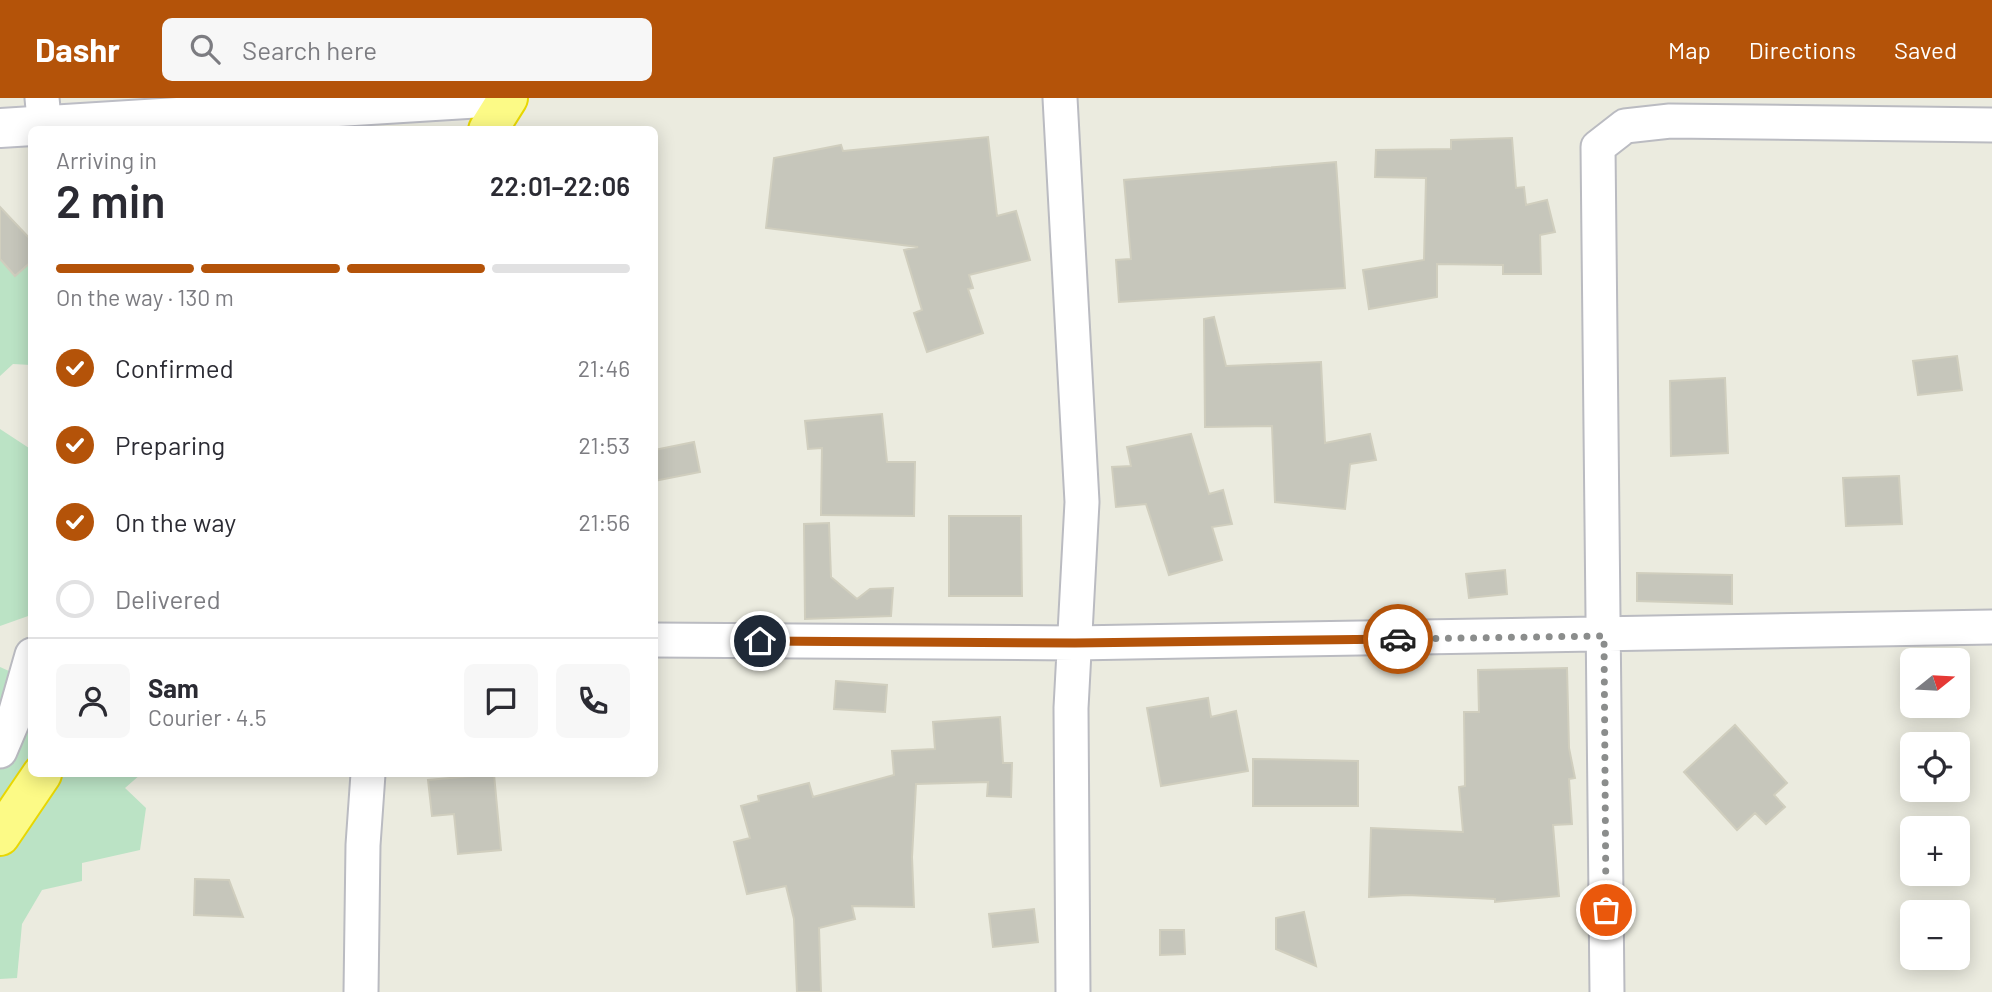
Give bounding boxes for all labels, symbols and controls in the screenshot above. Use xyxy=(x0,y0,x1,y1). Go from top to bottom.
search box xyxy=(162,18,652,81)
text: Dashr xyxy=(35,29,120,69)
icon: search xyxy=(186,30,224,68)
text: Search here xyxy=(242,34,377,65)
text: Map xyxy=(1668,35,1711,64)
text: Directions xyxy=(1749,35,1856,64)
text: Saved xyxy=(1894,35,1957,64)
text: Arriving in xyxy=(56,146,157,174)
text: 22:01–22:06 xyxy=(490,170,630,201)
text: 2 min xyxy=(56,172,165,227)
text: On the way · 130 m xyxy=(56,283,234,311)
icon: check xyxy=(56,349,94,387)
text: Confirmed xyxy=(115,352,234,383)
text: 21:46 xyxy=(578,354,630,382)
icon: check xyxy=(56,426,94,464)
text: Preparing xyxy=(115,429,225,460)
text: 21:53 xyxy=(578,431,630,459)
icon: check xyxy=(56,503,94,541)
text: On the way xyxy=(115,506,236,537)
text: 21:56 xyxy=(578,508,630,536)
text: Delivered xyxy=(115,583,221,614)
courier xyxy=(1363,604,1433,674)
pin xyxy=(730,611,790,671)
icon: car xyxy=(1379,620,1417,658)
icon: home xyxy=(741,622,779,660)
north arrow xyxy=(1900,648,1970,718)
map controls xyxy=(1900,648,1970,970)
button: person xyxy=(56,664,130,738)
button: chat xyxy=(464,664,538,738)
button: phone xyxy=(556,664,630,738)
text: Sam xyxy=(148,672,199,703)
text: Courier · 4.5 xyxy=(148,703,267,731)
button: locate xyxy=(1900,732,1970,802)
button: + xyxy=(1900,816,1970,886)
pin xyxy=(1576,880,1636,940)
icon: bag xyxy=(1587,891,1625,929)
button: − xyxy=(1900,900,1970,970)

